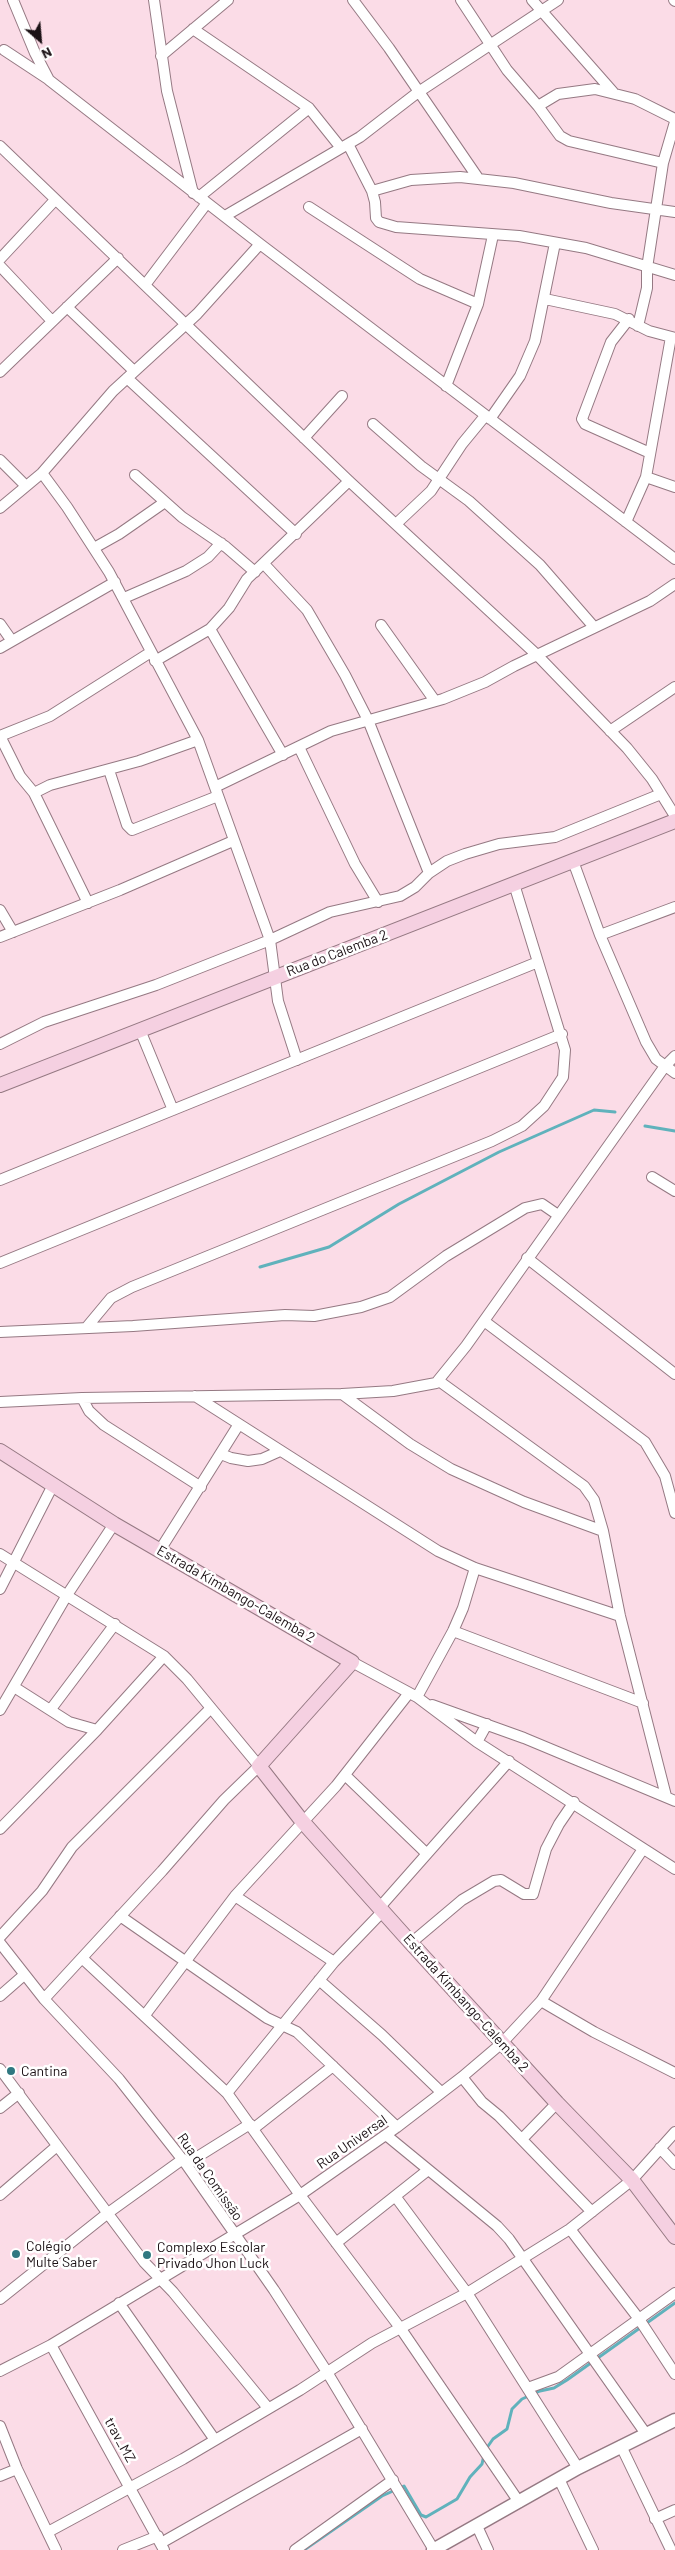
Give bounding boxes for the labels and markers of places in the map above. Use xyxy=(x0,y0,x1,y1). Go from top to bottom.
place label: Cantina xyxy=(21,2063,67,2079)
marker: Cantina xyxy=(5,2065,17,2077)
place label: Colégio Multe Saber xyxy=(26,2238,97,2270)
place label: Complexo Escolar Privado Jhon Luck xyxy=(157,2239,269,2272)
marker: Colégio Multe Saber xyxy=(10,2248,22,2260)
marker: Complexo Escolar Privado Jhon Luck xyxy=(141,2249,153,2261)

